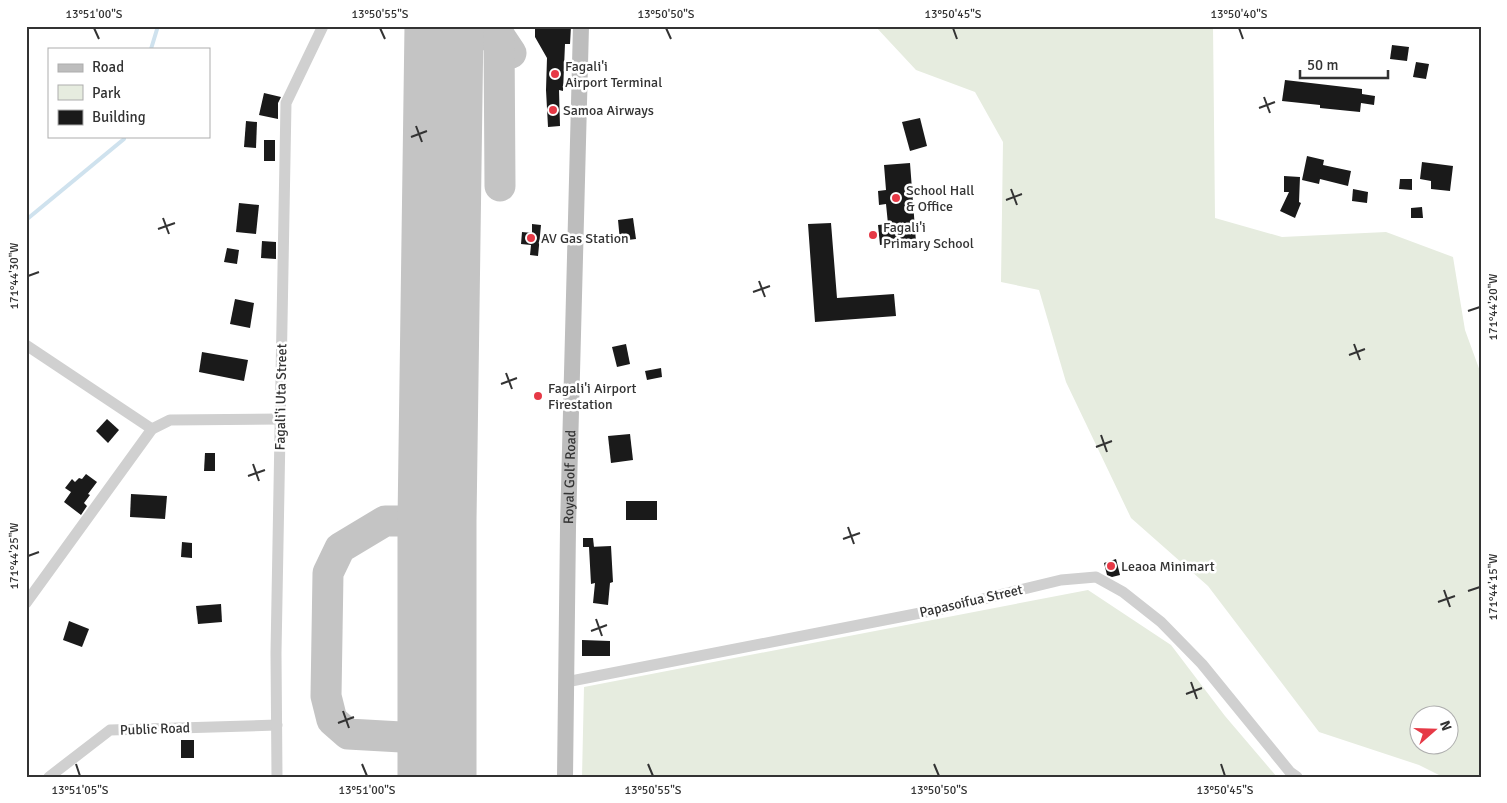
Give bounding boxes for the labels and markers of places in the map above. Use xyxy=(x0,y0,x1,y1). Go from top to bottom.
place label: Fagali'i Airport Terminal xyxy=(565,58,662,91)
marker: Fagali'i Airport Terminal xyxy=(549,68,561,80)
place label: Samoa Airways xyxy=(563,102,654,119)
marker: Samoa Airways xyxy=(547,104,559,116)
place label: School Hall & Office xyxy=(906,182,974,215)
marker: School Hall & Office xyxy=(890,192,902,204)
place label: Fagali'i Primary School xyxy=(883,219,974,252)
marker: Fagali'i Primary School xyxy=(867,229,879,241)
place label: AV Gas Station xyxy=(541,230,629,247)
marker: AV Gas Station xyxy=(525,232,537,244)
place label: Fagali'i Airport Firestation xyxy=(548,380,637,413)
marker: Fagali'i Airport Firestation xyxy=(532,390,544,402)
place label: Leaoa Minimart xyxy=(1121,558,1215,575)
marker: Leaoa Minimart xyxy=(1105,560,1117,572)

